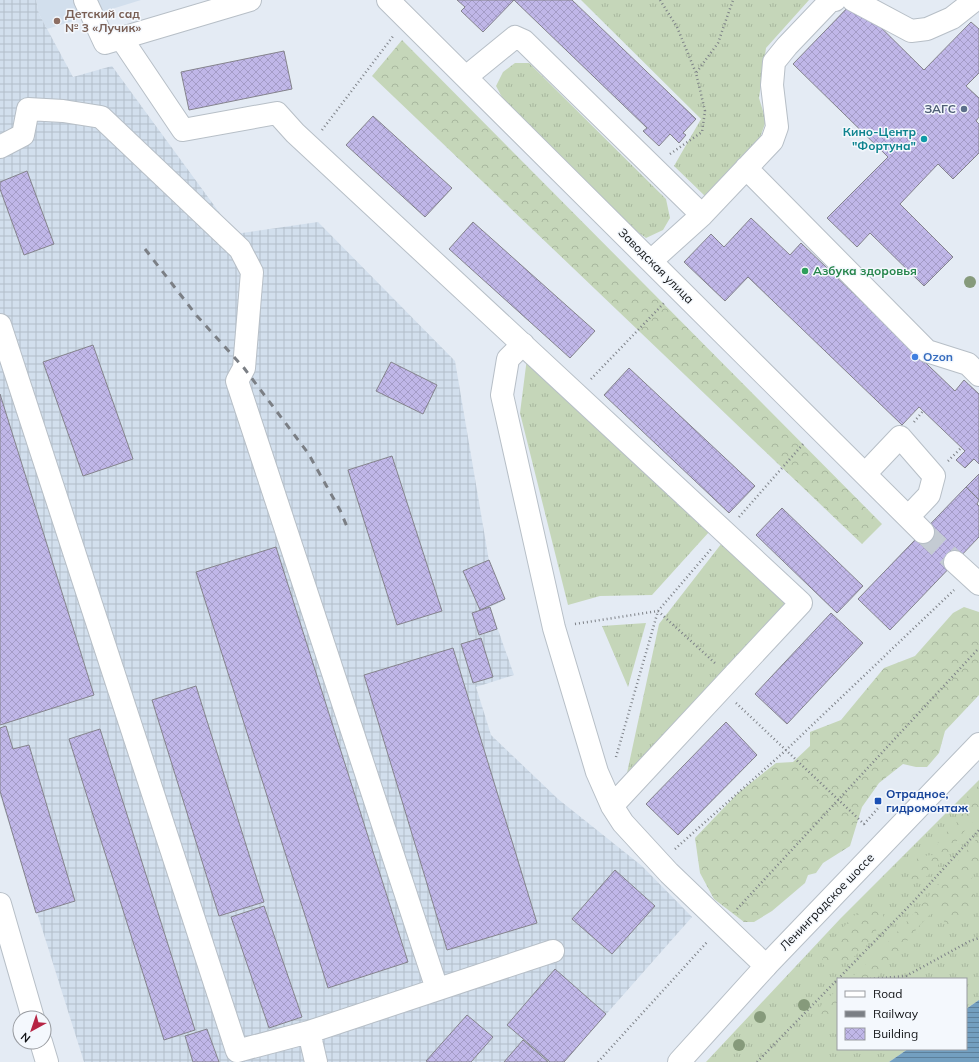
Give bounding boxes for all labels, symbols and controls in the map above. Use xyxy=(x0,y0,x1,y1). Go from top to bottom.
place label: Детский сад № 3 «Лучик» xyxy=(65,6,141,35)
marker: Детский сад № 3 «Лучик» xyxy=(52,16,62,26)
place label: ЗАГС xyxy=(924,101,956,116)
marker: ЗАГС xyxy=(959,104,969,114)
place label: Кино-Центр "Фортуна" xyxy=(843,124,916,153)
marker: Кино-Центр "Фортуна" xyxy=(919,134,929,144)
street label: Заводская улица xyxy=(615,225,697,307)
place label: Азбука здоровья xyxy=(813,263,917,278)
marker: Азбука здоровья xyxy=(800,266,810,276)
place label: Ozon xyxy=(923,349,953,364)
marker: Ozon xyxy=(910,352,920,362)
place label: Отрадное, гидромонтаж xyxy=(886,786,969,815)
marker: Отрадное, гидромонтаж xyxy=(873,796,883,806)
street label: Ленинградское шоссе xyxy=(776,850,877,953)
legend xyxy=(837,978,967,1050)
text: Road xyxy=(873,986,902,1001)
text: Railway xyxy=(873,1006,919,1021)
north arrow xyxy=(12,1010,52,1050)
text: Building xyxy=(873,1026,918,1041)
text: N xyxy=(18,1030,33,1046)

